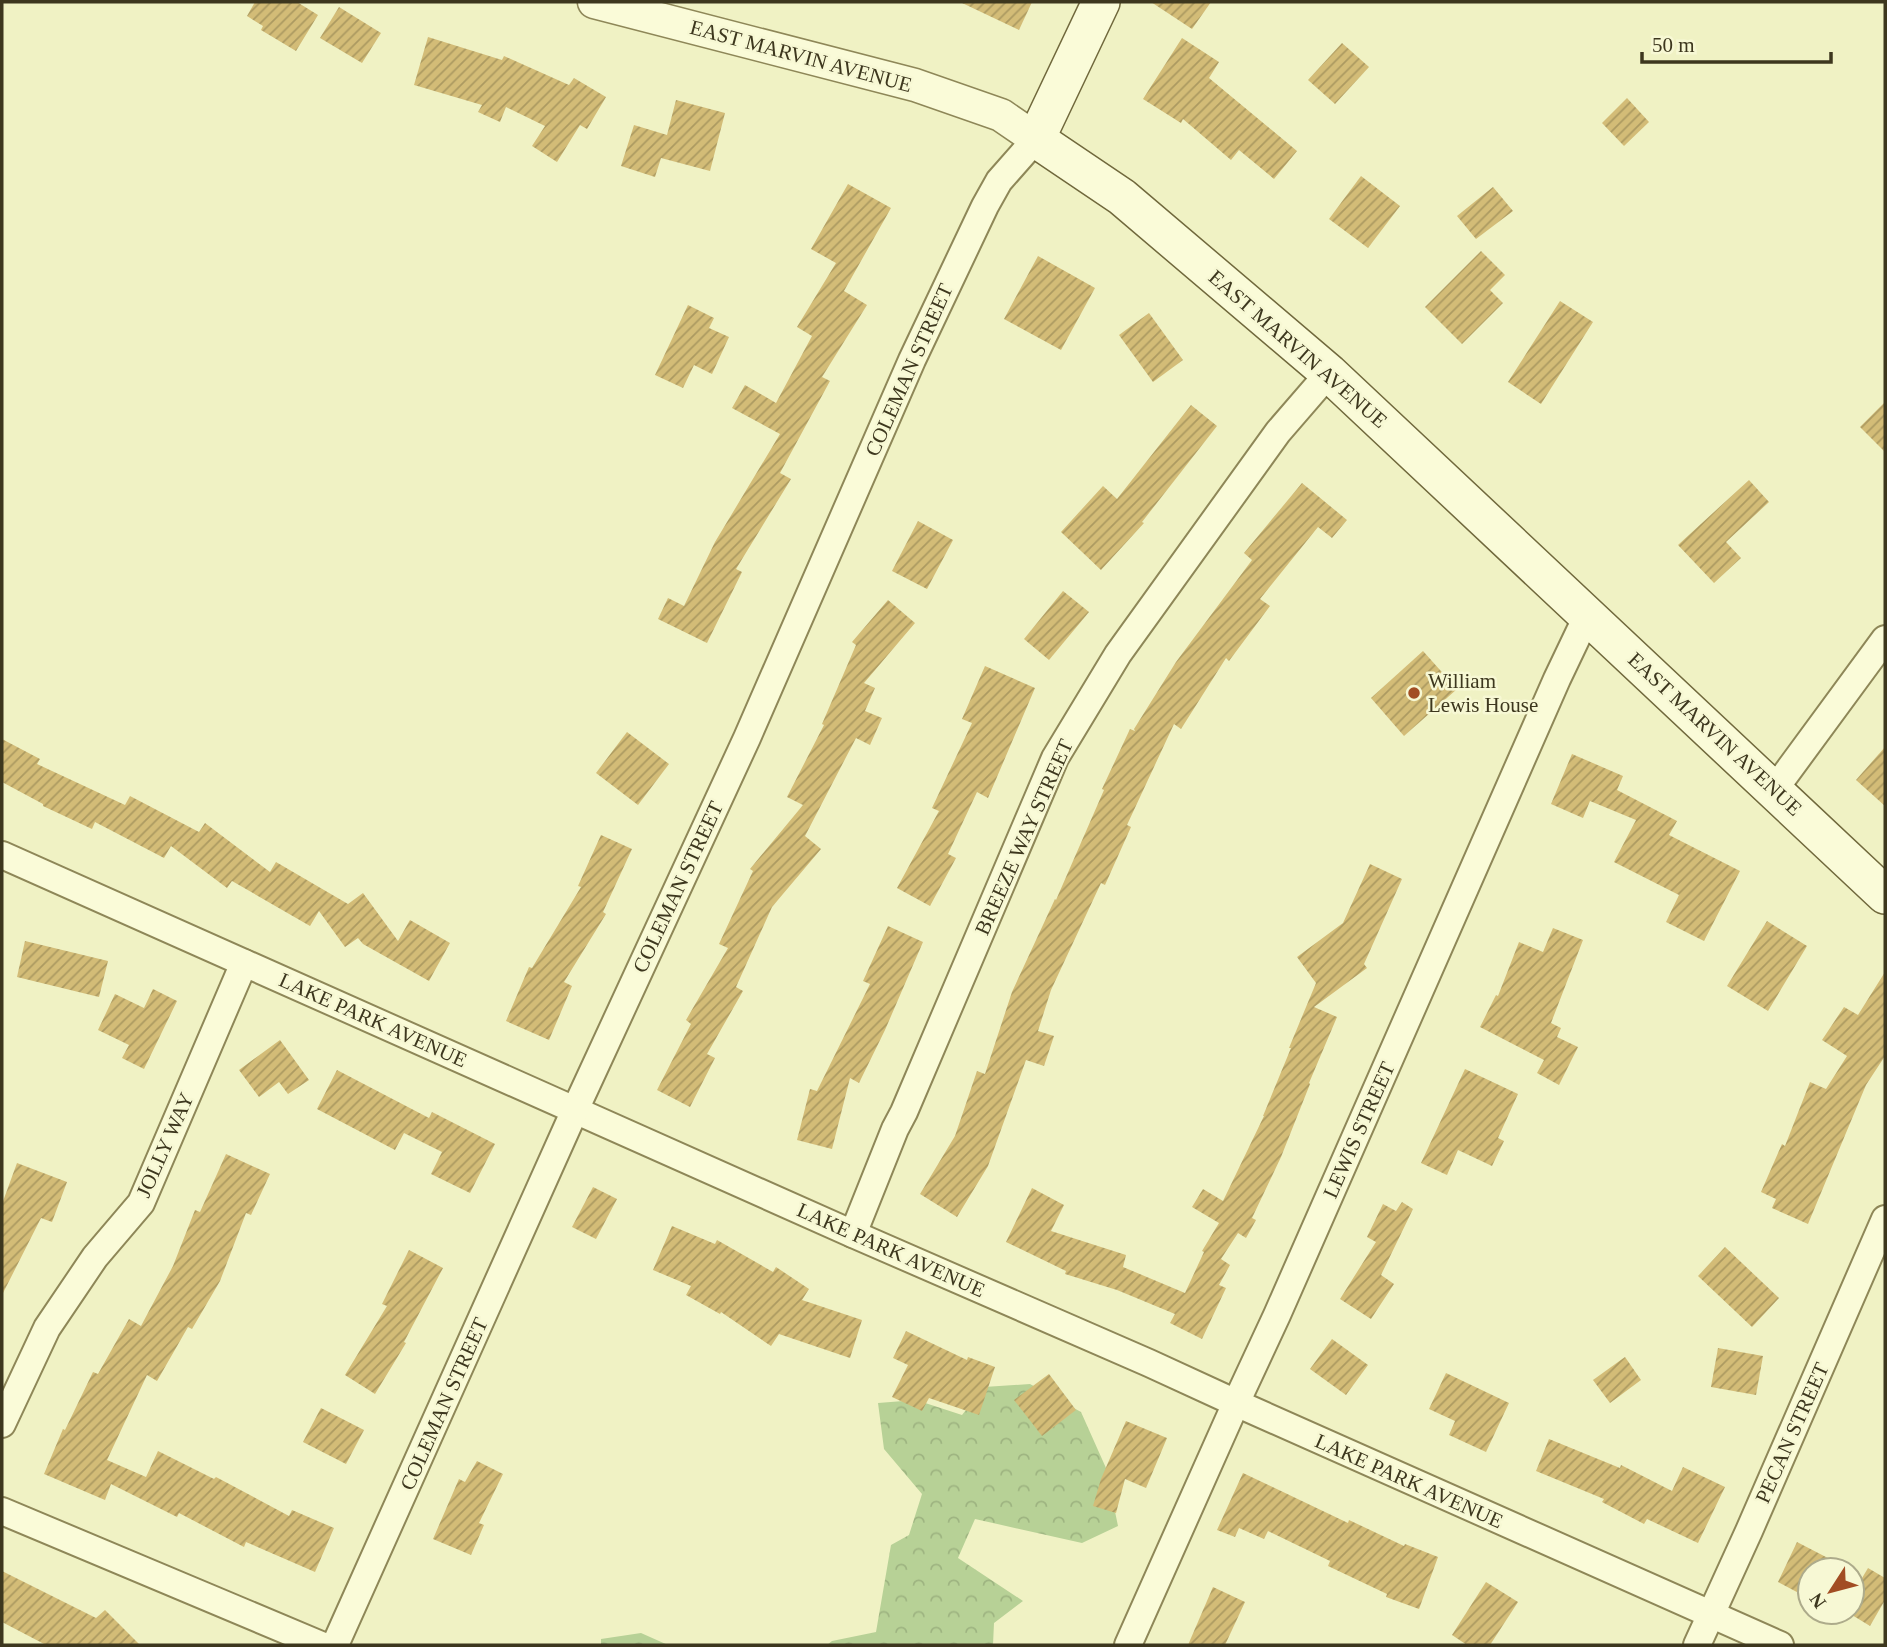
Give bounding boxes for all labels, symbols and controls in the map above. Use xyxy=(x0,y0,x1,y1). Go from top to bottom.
street label: EAST MARVIN AVENUE xyxy=(688,15,914,97)
scale bar xyxy=(1642,21,1831,65)
text: 50 m xyxy=(1652,33,1695,57)
street label: EAST MARVIN AVENUE xyxy=(1204,265,1392,433)
street label: COLEMAN STREET xyxy=(860,280,958,460)
street label: EAST MARVIN AVENUE xyxy=(1623,647,1807,821)
place label: William Lewis House xyxy=(1428,669,1538,717)
marker: William Lewis House xyxy=(1406,685,1422,701)
street label: BREEZE WAY STREET xyxy=(970,735,1078,939)
street label: COLEMAN STREET xyxy=(628,797,728,976)
street label: LAKE PARK AVENUE xyxy=(275,968,471,1072)
street label: LEWIS STREET xyxy=(1318,1058,1400,1202)
street label: JOLLY WAY xyxy=(131,1089,199,1201)
street label: LAKE PARK AVENUE xyxy=(793,1198,989,1302)
street label: COLEMAN STREET xyxy=(395,1314,493,1494)
street label: PECAN STREET xyxy=(1750,1359,1834,1507)
street label: LAKE PARK AVENUE xyxy=(1311,1429,1507,1533)
north arrow xyxy=(1796,1556,1866,1626)
text: N xyxy=(1805,1589,1830,1612)

